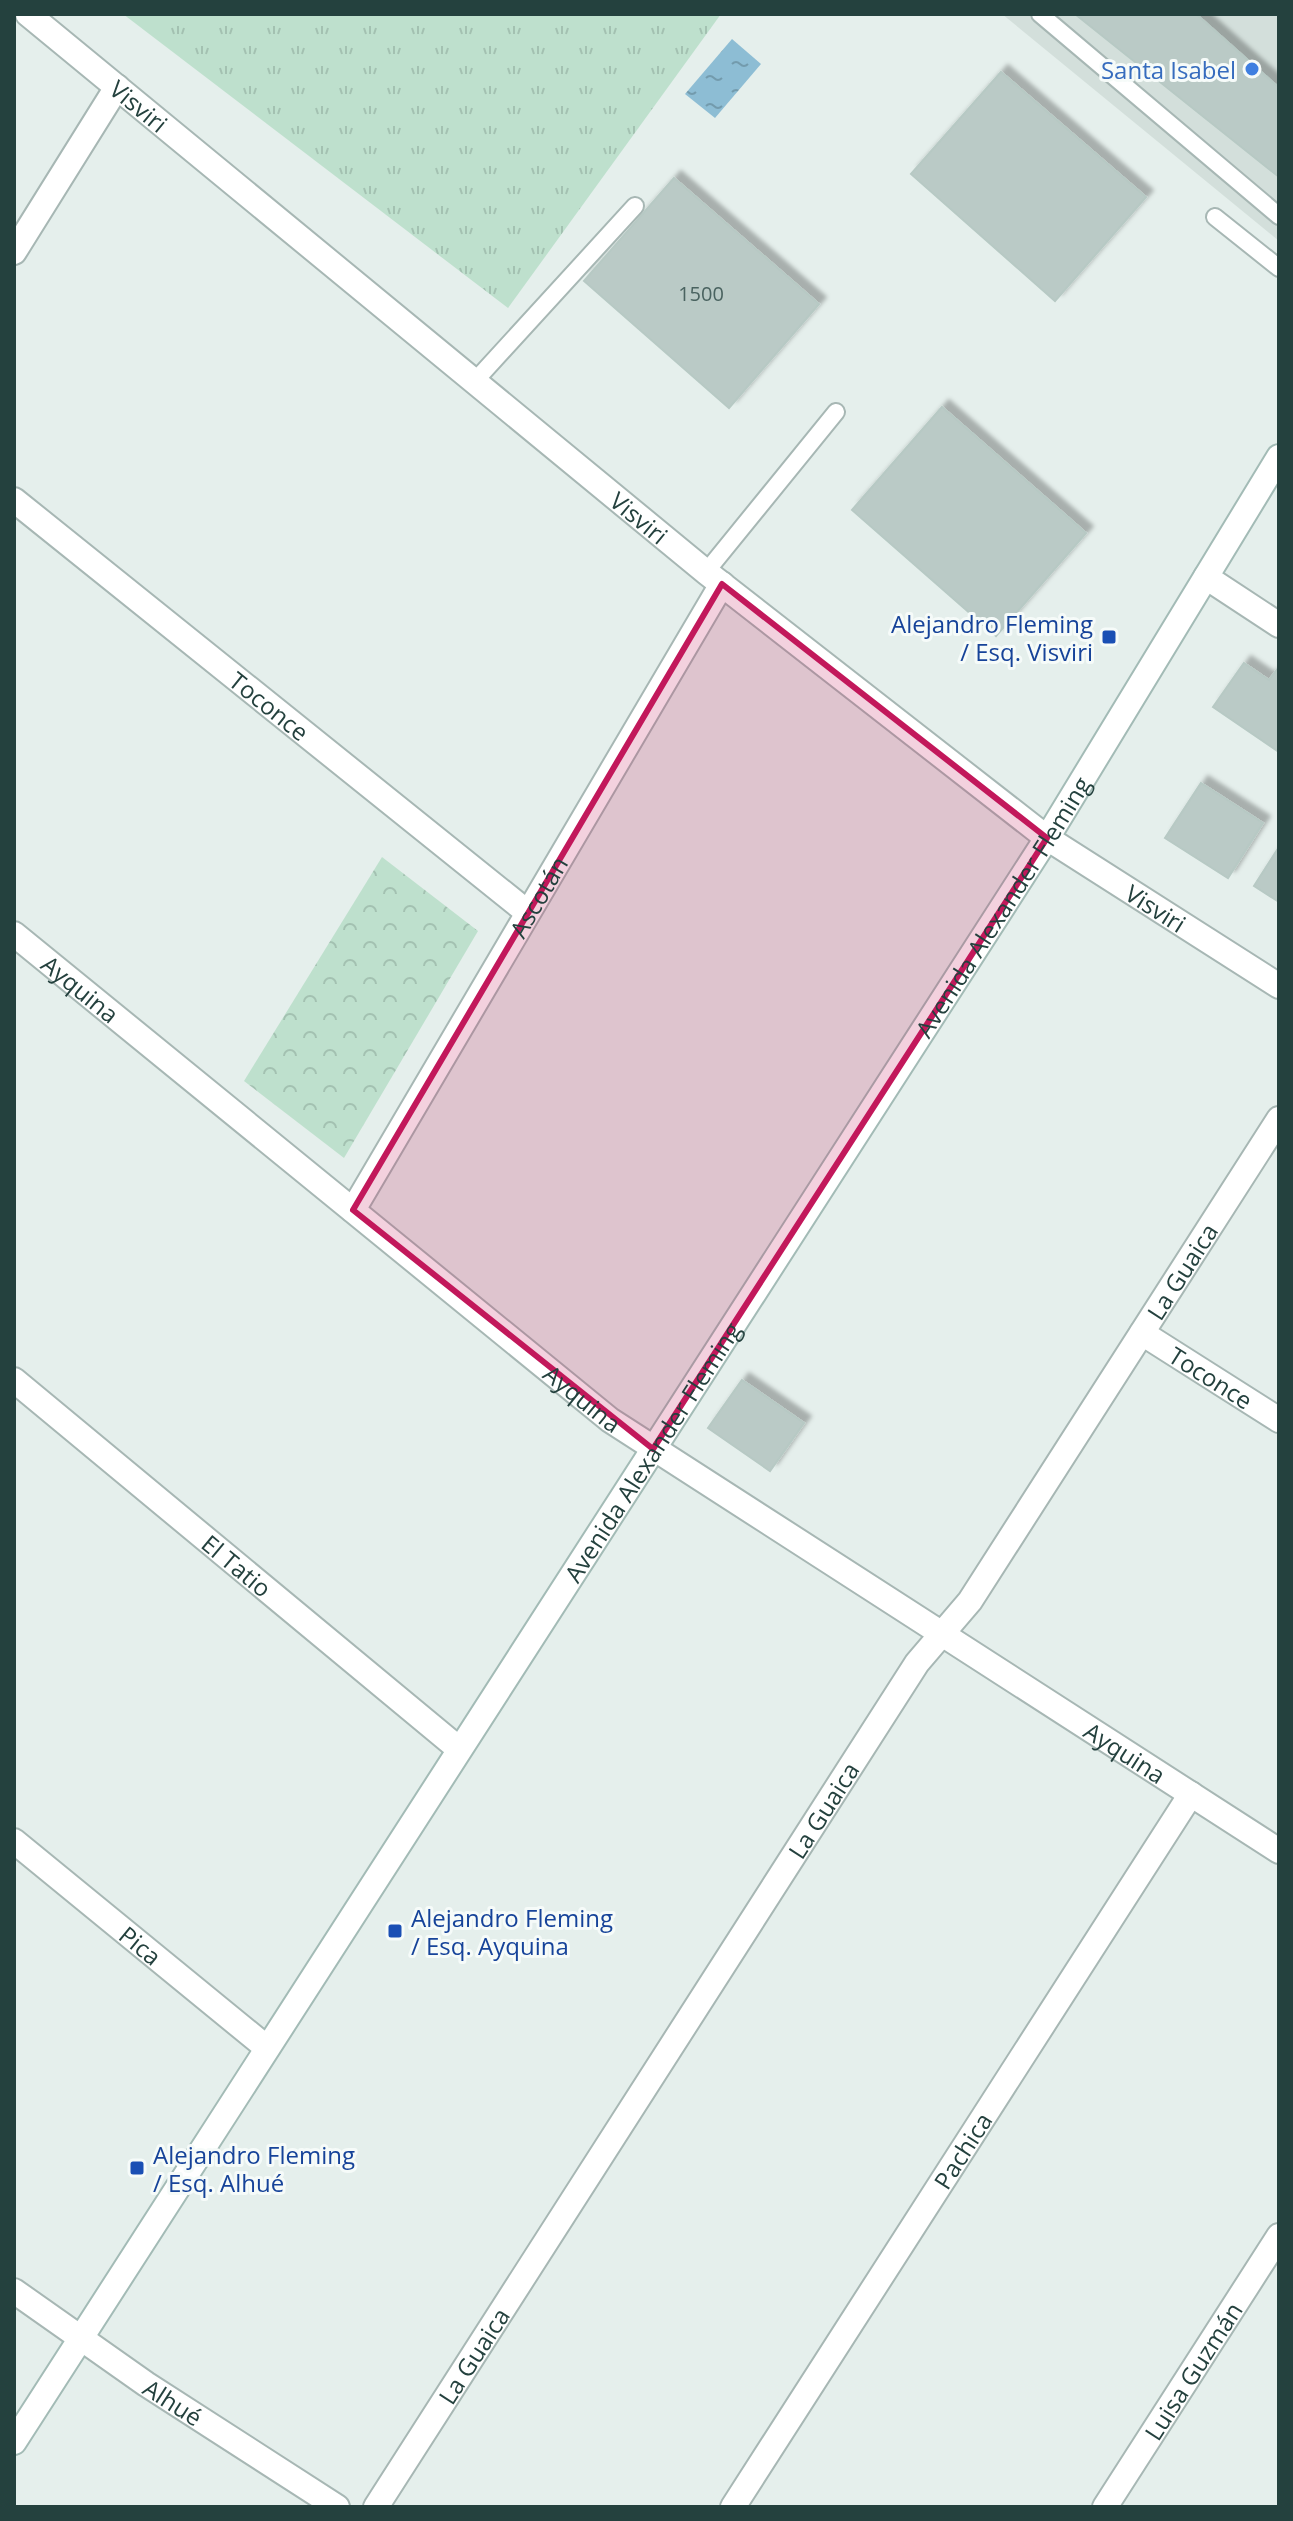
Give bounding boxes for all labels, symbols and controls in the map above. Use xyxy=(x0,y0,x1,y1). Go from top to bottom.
place label: Santa Isabel xyxy=(1101,53,1236,86)
marker: Santa Isabel xyxy=(1243,60,1261,78)
street label: Visviri xyxy=(103,72,175,139)
house number: 1500 xyxy=(678,280,724,307)
street label: Visviri xyxy=(604,484,675,551)
place label: Alejandro Fleming / Esq. Visviri xyxy=(891,607,1093,668)
marker: Alejandro Fleming / Esq. Visviri xyxy=(1100,628,1118,646)
street label: Toconce xyxy=(223,663,316,747)
street label: Avenida Alexander Fleming xyxy=(907,770,1097,1043)
street label: Ascotán xyxy=(501,850,575,943)
street label: Visviri xyxy=(1120,876,1193,939)
street label: Ayquina xyxy=(35,947,126,1030)
street label: La Guaica xyxy=(1138,1216,1225,1326)
street label: Avenida Alexander Fleming xyxy=(556,1315,748,1588)
street label: Toconce xyxy=(1163,1338,1259,1416)
street label: Ayquina xyxy=(537,1356,628,1439)
street label: El Tatio xyxy=(195,1526,279,1604)
street label: Ayquina xyxy=(1078,1714,1172,1790)
street label: La Guaica xyxy=(780,1755,866,1865)
place label: Alejandro Fleming / Esq. Ayquina xyxy=(411,1901,613,1962)
street label: Pica xyxy=(113,1918,169,1972)
marker: Alejandro Fleming / Esq. Ayquina xyxy=(386,1922,404,1940)
street label: Pachica xyxy=(925,2106,999,2195)
place label: Alejandro Fleming / Esq. Alhué xyxy=(153,2138,355,2199)
marker: Alejandro Fleming / Esq. Alhué xyxy=(128,2159,146,2177)
street label: Luisa Guzmán xyxy=(1136,2295,1249,2446)
street label: La Guaica xyxy=(430,2301,516,2410)
street label: Alhué xyxy=(137,2370,209,2433)

